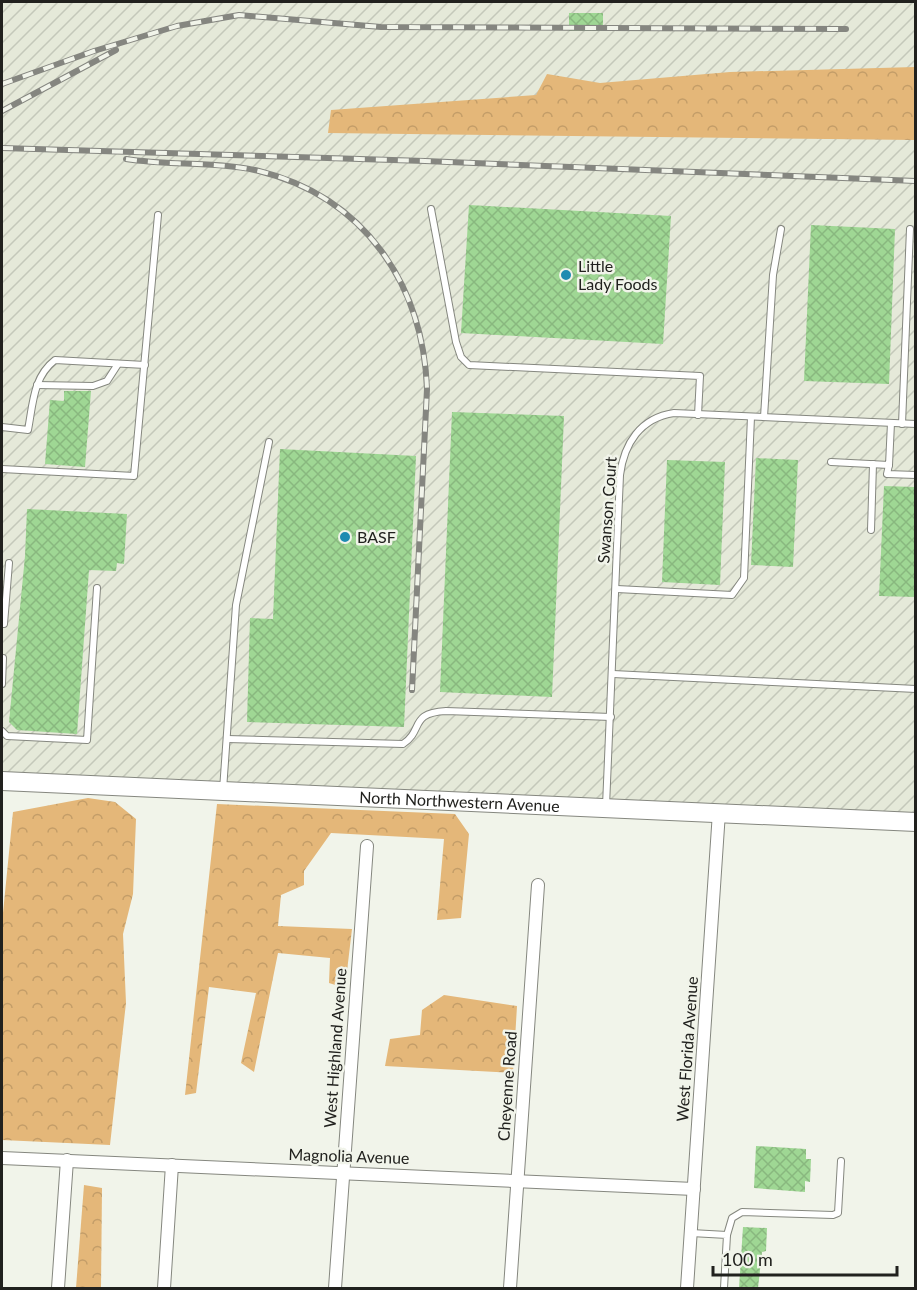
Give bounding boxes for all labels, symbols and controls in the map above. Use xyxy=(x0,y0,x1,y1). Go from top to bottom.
place label: Little Lady Foods xyxy=(578,256,658,293)
marker: Little Lady Foods xyxy=(559,268,573,282)
street label: Swanson Court xyxy=(593,456,620,564)
place label: BASF xyxy=(357,527,396,546)
marker: BASF xyxy=(338,530,352,544)
street label: North Northwestern Avenue xyxy=(359,787,560,815)
street label: West Highland Avenue xyxy=(319,967,350,1129)
street label: West Florida Avenue xyxy=(672,976,701,1122)
street label: Cheyenne Road xyxy=(493,1030,520,1142)
street label: Magnolia Avenue xyxy=(288,1144,410,1167)
scale bar xyxy=(713,1239,898,1277)
text: 100 m xyxy=(722,1248,773,1270)

